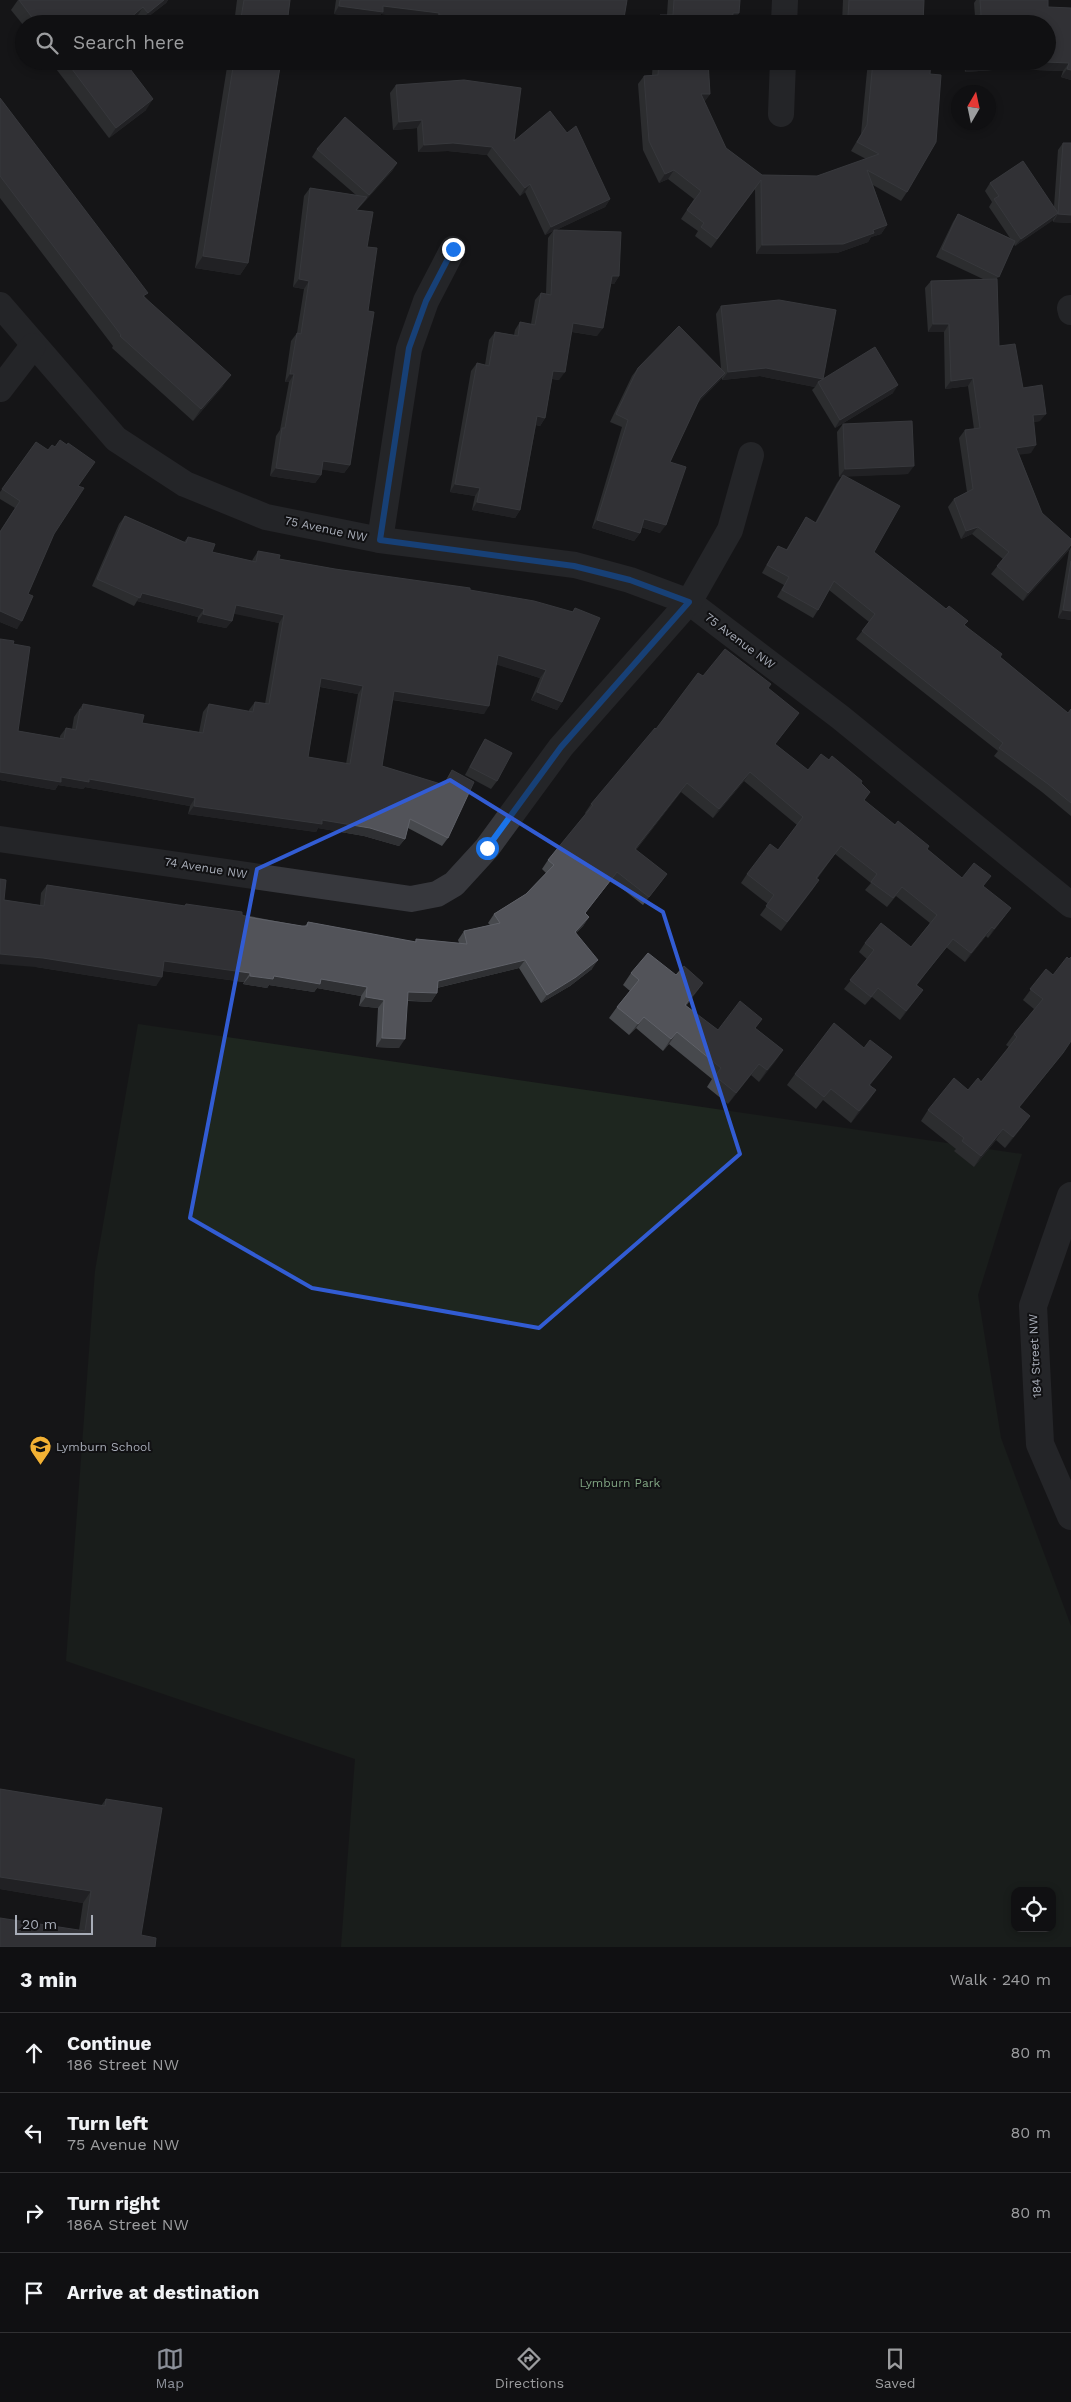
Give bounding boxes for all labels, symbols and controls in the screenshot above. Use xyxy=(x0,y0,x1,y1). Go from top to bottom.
search box xyxy=(15,15,1056,70)
icon: search xyxy=(33,29,61,57)
text: Search here xyxy=(73,31,184,54)
north arrow xyxy=(951,85,996,130)
route end xyxy=(442,238,465,261)
street label: 75 Avenue NW xyxy=(283,513,369,545)
street label: 75 Avenue NW xyxy=(702,610,778,672)
route start xyxy=(476,837,499,860)
street label: 74 Avenue NW xyxy=(164,855,249,882)
street label: 184 Street NW xyxy=(1026,1313,1044,1398)
school or university icon: Lymburn School xyxy=(28,1435,52,1466)
place label: Lymburn School xyxy=(56,1440,151,1454)
park label: Lymburn Park xyxy=(580,1476,661,1490)
map controls xyxy=(1011,1887,1056,1932)
button: locate xyxy=(1011,1887,1056,1932)
scale bar xyxy=(15,1912,92,1935)
text: 20 m xyxy=(22,1916,57,1932)
text: 3 min xyxy=(20,1967,77,1992)
text: Walk · 240 m xyxy=(950,1970,1051,1989)
text: Continue xyxy=(67,2032,151,2055)
icon: ahead xyxy=(20,2039,48,2067)
text: 80 m xyxy=(1010,2043,1051,2062)
text: 186 Street NW xyxy=(67,2055,179,2074)
text: Turn left xyxy=(67,2112,148,2135)
icon: left xyxy=(20,2119,48,2147)
text: 80 m xyxy=(1010,2123,1051,2142)
text: 75 Avenue NW xyxy=(67,2135,179,2154)
text: Turn right xyxy=(67,2192,160,2215)
icon: right xyxy=(20,2199,48,2227)
text: 80 m xyxy=(1010,2203,1051,2222)
text: 186A Street NW xyxy=(67,2215,189,2234)
icon: arrive xyxy=(20,2279,48,2307)
text: Arrive at destination xyxy=(67,2281,259,2304)
tab: Map xyxy=(155,2345,184,2391)
tab: Directions xyxy=(495,2345,564,2391)
tab: Saved xyxy=(875,2345,916,2391)

